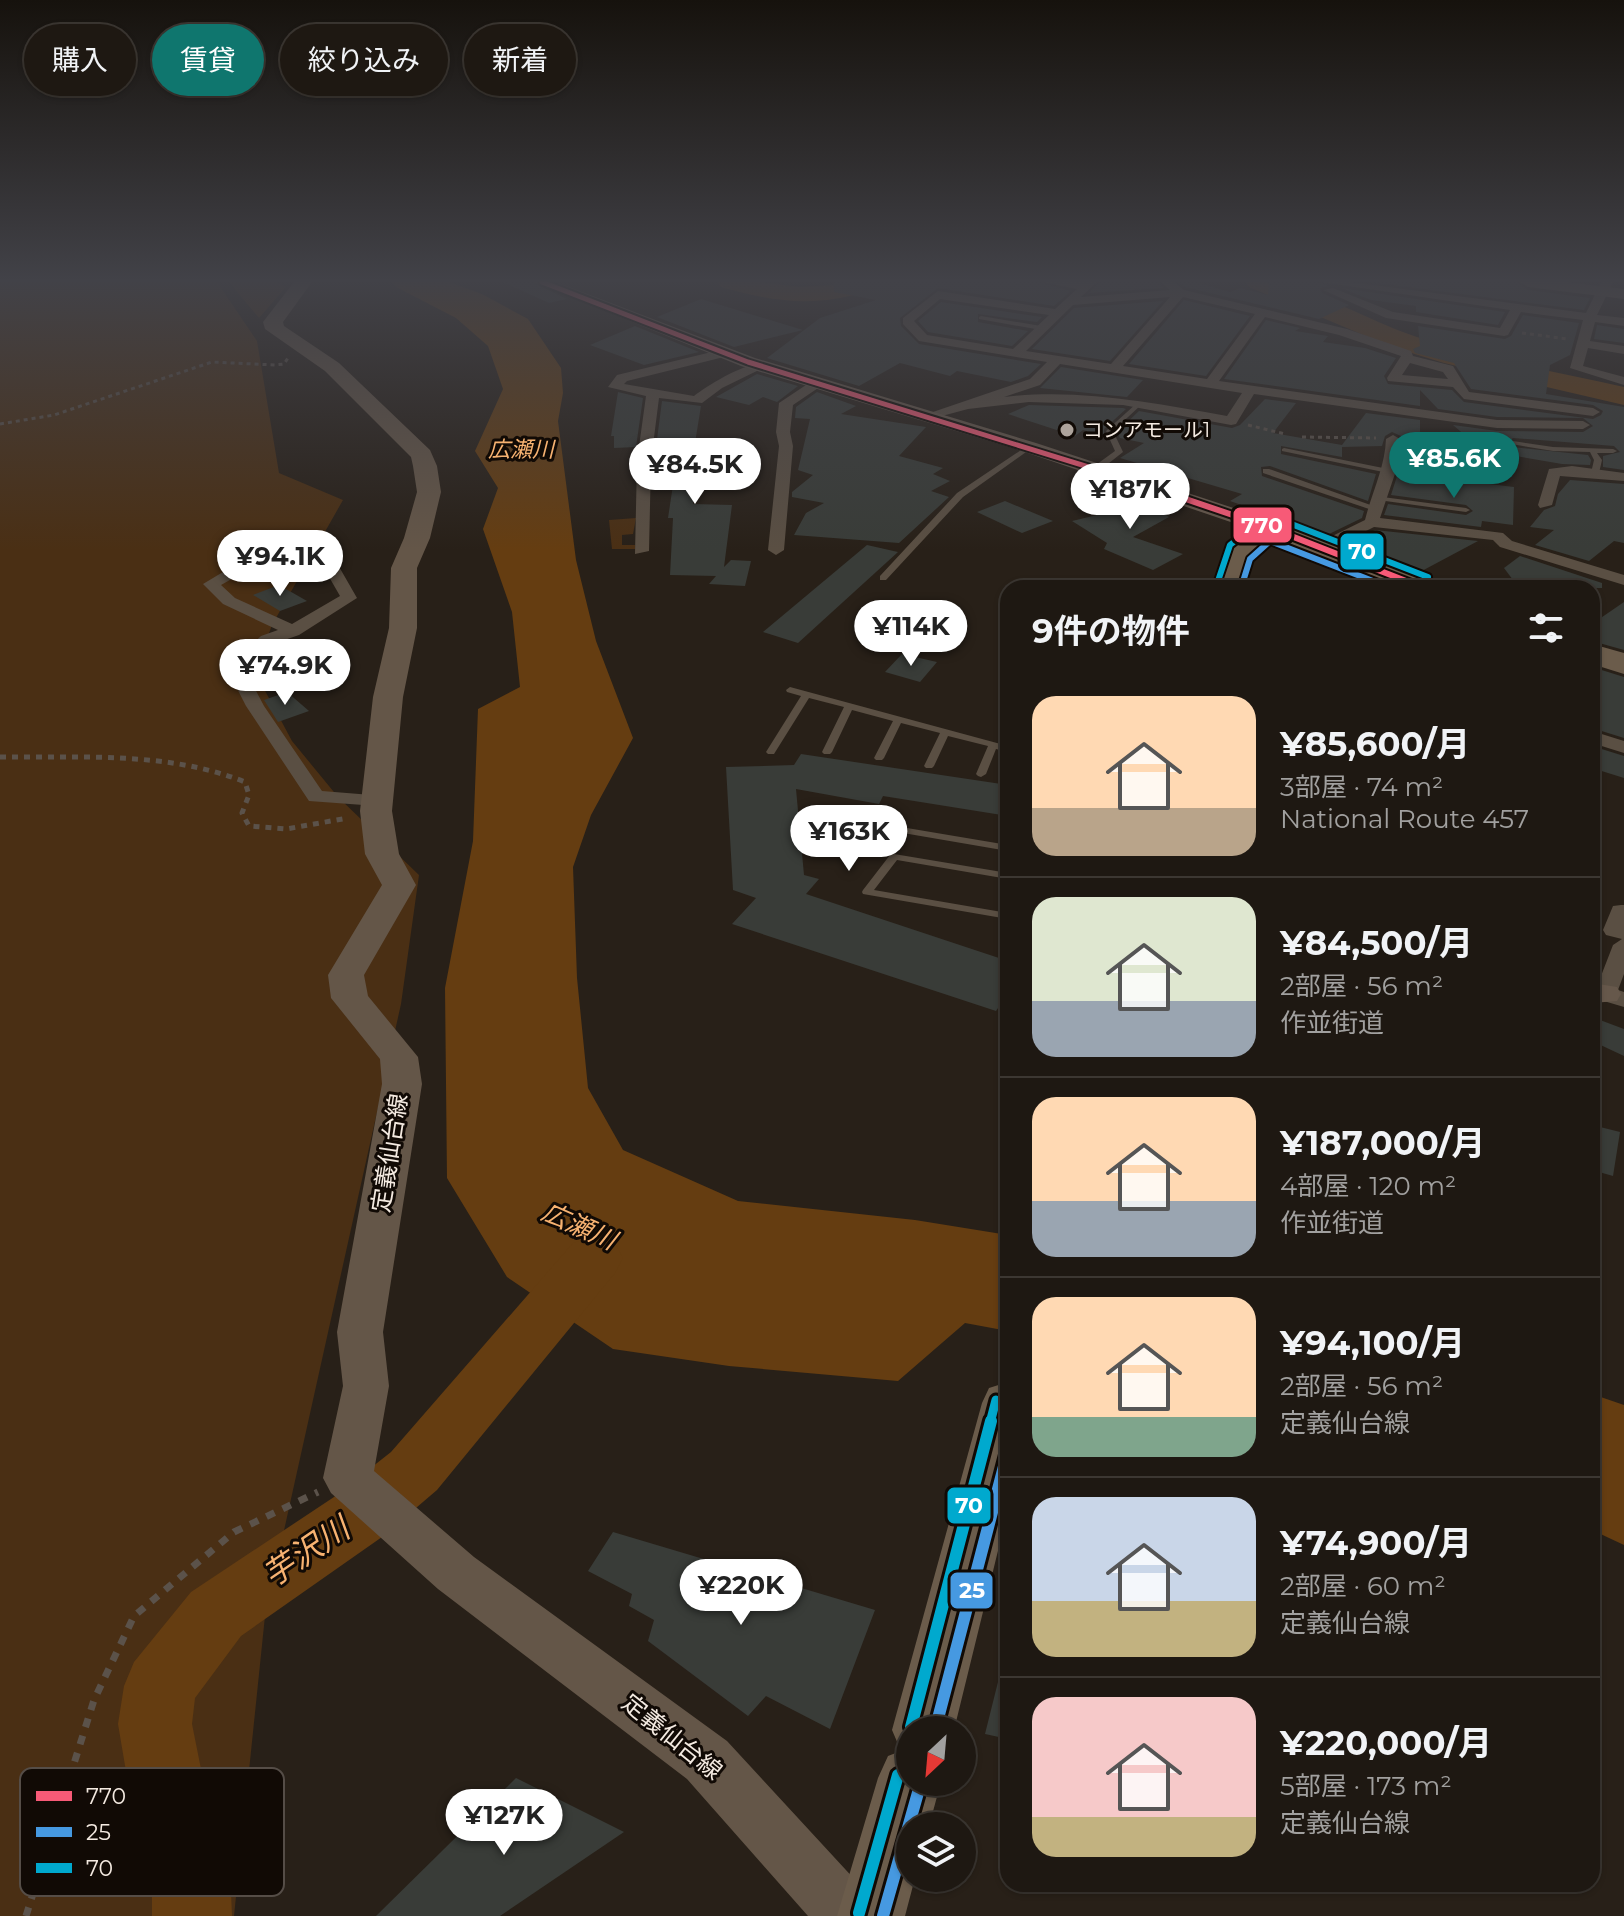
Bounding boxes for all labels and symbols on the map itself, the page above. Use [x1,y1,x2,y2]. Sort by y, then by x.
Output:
place label: コンアモール1 [1083,418,1210,442]
marker: コンアモール1 [1058,421,1076,439]
pin: ¥85.6K [1389,432,1519,500]
water label: 広瀬川 [488,436,556,463]
pin: ¥84.5K [630,438,760,506]
pin: ¥187K [1074,463,1186,531]
line badge: 770 [1232,506,1293,544]
text: 770 [1241,512,1283,539]
pin: ¥94.1K [215,530,345,598]
line badge: 70 [1339,532,1385,571]
text: 70 [1348,538,1376,565]
pin: ¥114K [855,600,967,668]
pin: ¥74.9K [220,639,350,707]
pin: ¥163K [793,805,905,873]
street label: 定義仙台線 [366,1091,413,1214]
water label: 広瀬川 [537,1196,624,1258]
line badge: 70 [946,1486,992,1525]
text: 70 [955,1492,983,1519]
water label: 芋沢川 [255,1507,359,1595]
pin: ¥220K [685,1559,797,1627]
line badge: 25 [949,1571,994,1610]
text: 25 [959,1577,985,1604]
street label: 定義仙台線 [617,1688,728,1786]
north arrow [896,1716,976,1796]
legend [20,1768,284,1896]
text: 770 [86,1783,126,1810]
pin: ¥127K [448,1789,560,1857]
text: 25 [86,1819,111,1846]
text: 70 [86,1855,113,1882]

